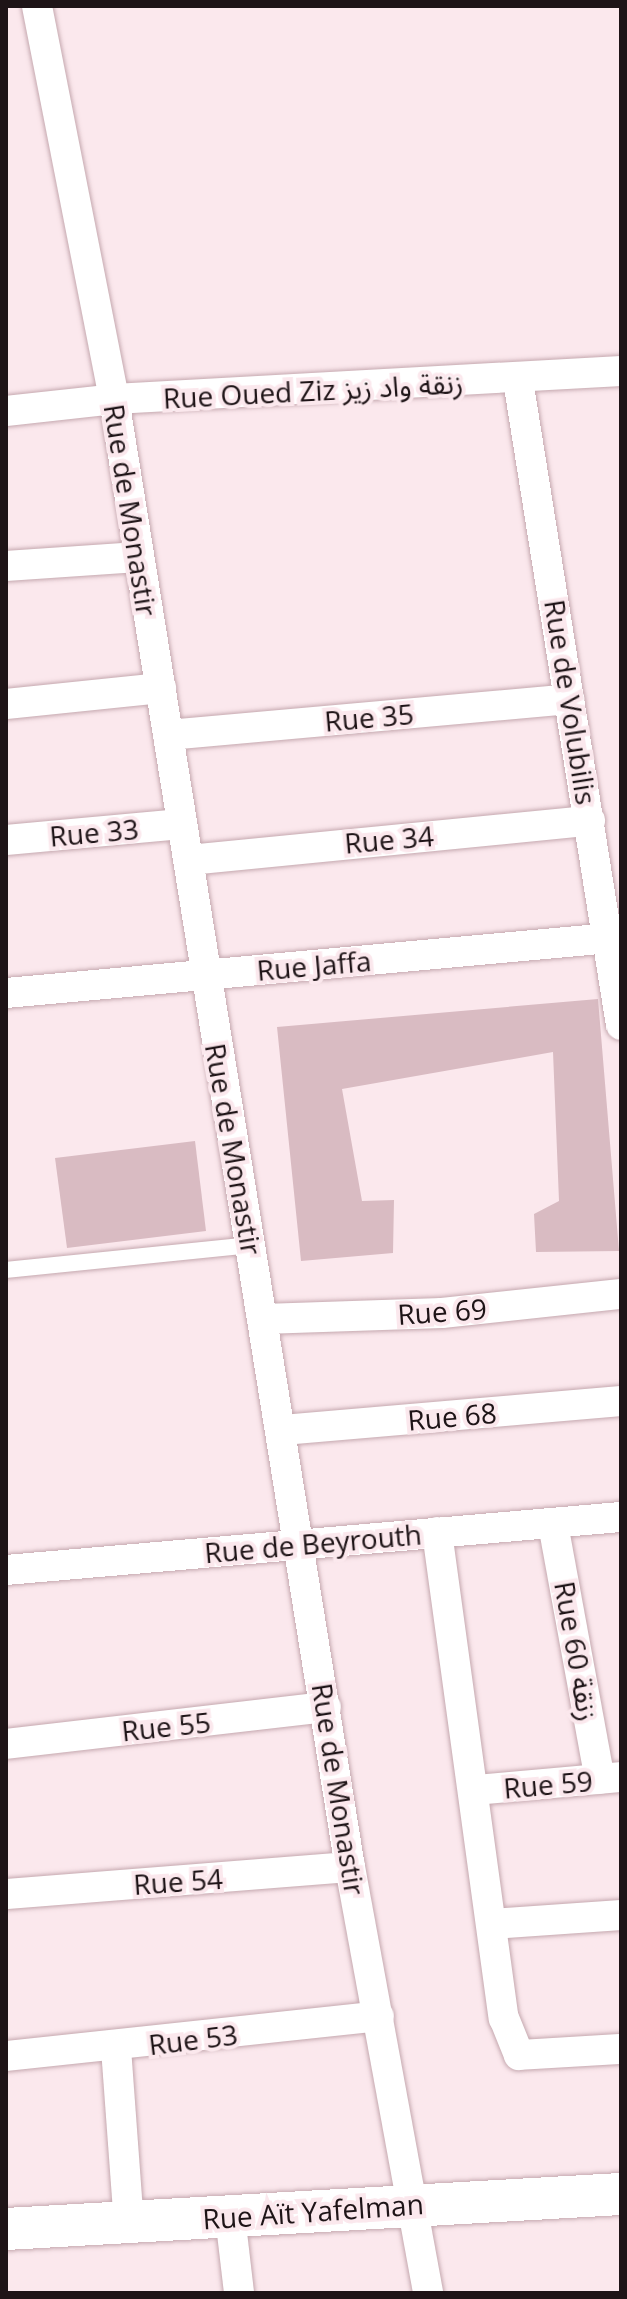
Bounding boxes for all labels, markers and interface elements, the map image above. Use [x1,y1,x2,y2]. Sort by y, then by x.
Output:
street label: Rue Oued Ziz زنقة واد زيز [162,365,464,415]
street label: Rue de Monastir [98,402,164,618]
street label: Rue de Volubilis [538,597,604,807]
street label: Rue 35 [323,696,415,738]
street label: Rue 33 [48,811,140,853]
street label: Rue 34 [343,818,435,860]
street label: Rue Jaffa [255,943,373,987]
street label: Rue de Monastir [199,1041,269,1257]
street label: Rue 69 [396,1291,488,1331]
street label: Rue 68 [406,1395,498,1437]
street label: Rue de Beyrouth [203,1517,423,1569]
street label: Rue 60 زنقة [548,1579,606,1723]
street label: Rue de Monastir [306,1681,372,1897]
street label: Rue 55 [120,1705,212,1747]
street label: Rue 59 [502,1763,594,1805]
street label: Rue 54 [132,1861,224,1901]
street label: Rue 53 [147,2017,239,2061]
street label: Rue Aït Yafelman [201,2187,425,2235]

